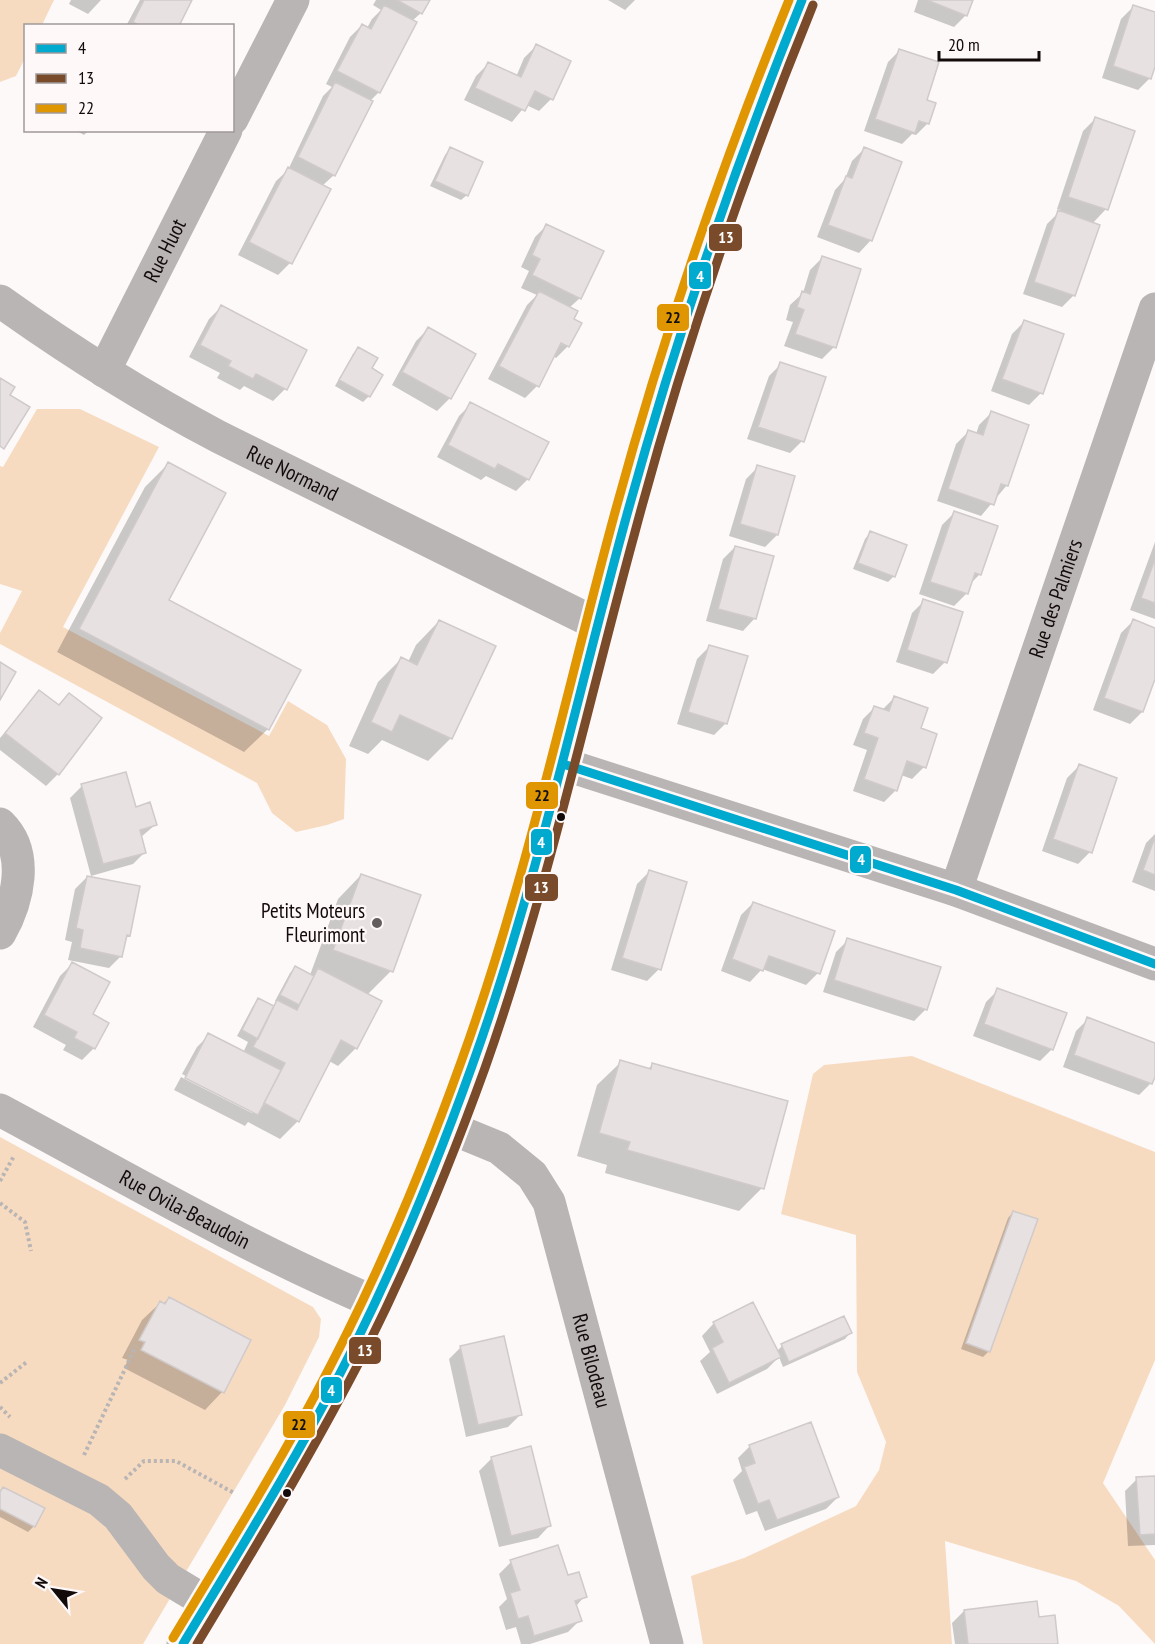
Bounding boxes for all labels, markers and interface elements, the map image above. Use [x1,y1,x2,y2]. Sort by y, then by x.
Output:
legend [24,24,234,132]
scale bar [939,24,1040,62]
text: 20 m [948,33,980,56]
text: 4 [78,36,86,59]
text: 13 [78,66,94,89]
text: 22 [78,96,94,119]
street label: Rue Huot [137,214,192,287]
line badge: 13 [708,223,743,252]
text: 13 [718,227,734,247]
line badge: 4 [688,261,712,290]
text: 4 [696,266,704,286]
line badge: 22 [656,303,690,332]
text: 22 [665,307,681,327]
street label: Rue Normand [242,439,343,507]
street label: Rue des Palmiers [1023,536,1088,661]
line badge: 22 [525,781,559,810]
text: 22 [534,785,550,805]
unlabelled marker [555,811,567,823]
line badge: 4 [530,828,553,856]
text: 4 [537,832,545,852]
line badge: 4 [849,845,872,874]
text: 4 [857,849,865,869]
line badge: 13 [524,873,559,902]
text: 13 [533,877,549,897]
place label: Petits Moteurs Fleurimont [261,897,365,948]
marker: Petits Moteurs Fleurimont [370,916,384,930]
street label: Rue Ovila-Beaudoin [115,1164,255,1255]
street label: Rue Bilodeau [566,1311,617,1411]
line badge: 13 [348,1336,382,1365]
text: 13 [357,1340,373,1360]
line badge: 4 [320,1376,343,1404]
text: 4 [327,1380,335,1400]
line badge: 22 [282,1410,316,1439]
text: 22 [291,1414,307,1434]
unlabelled marker [281,1487,293,1499]
north arrow [24,1560,84,1620]
text: N [30,1574,52,1591]

